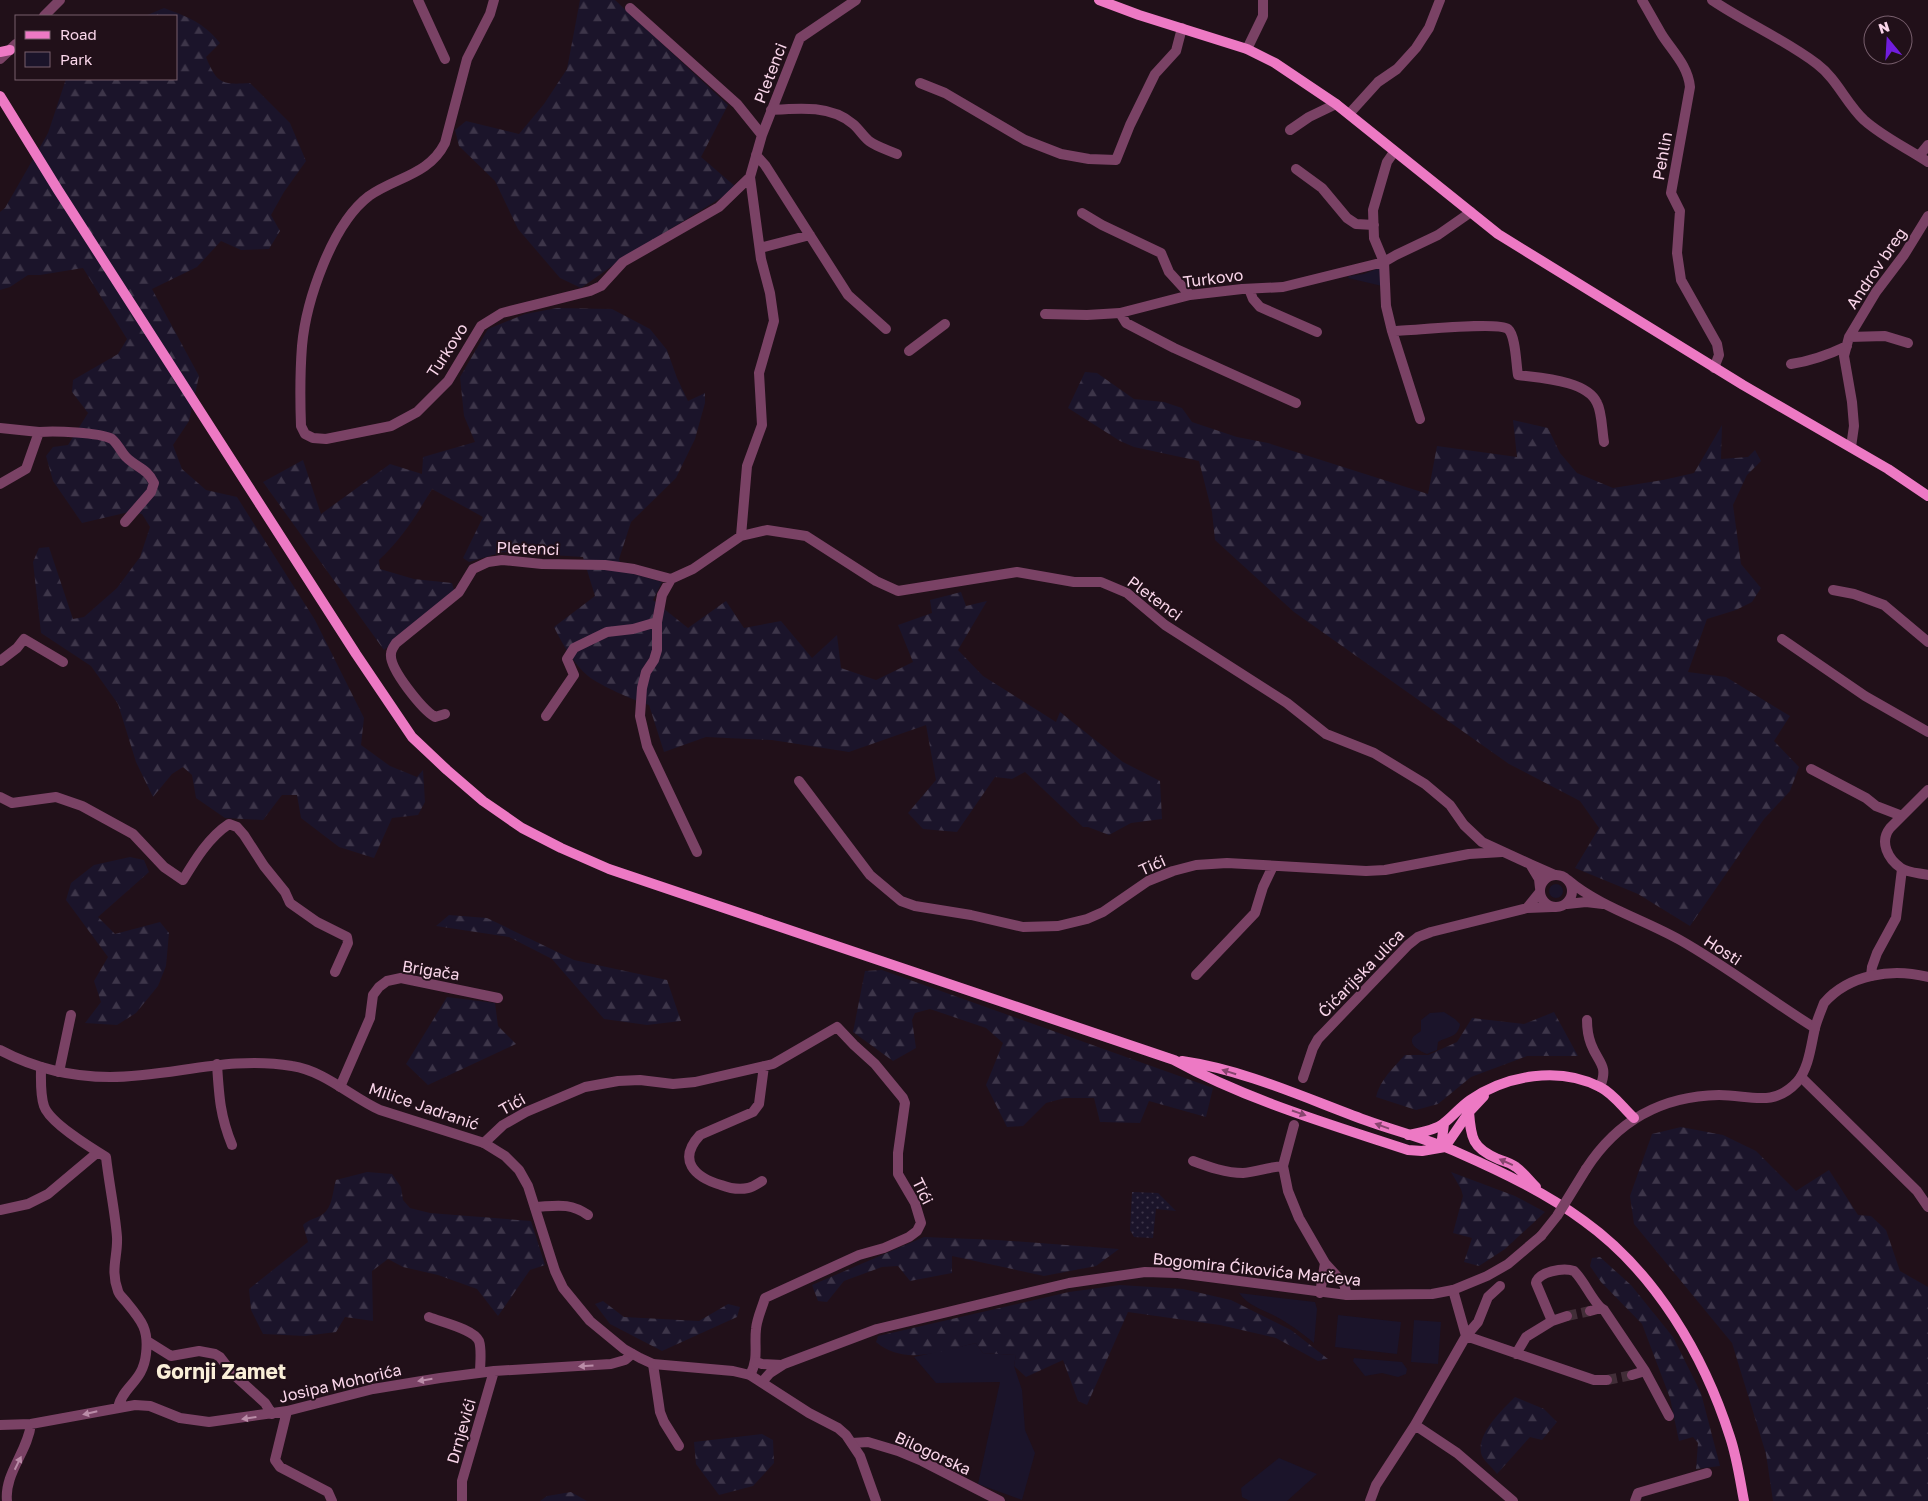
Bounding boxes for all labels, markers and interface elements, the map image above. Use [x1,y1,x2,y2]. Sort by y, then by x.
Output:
legend [15,15,178,80]
north arrow [1863,15,1913,65]
text: N [1876,17,1892,37]
text: Road [60,25,97,43]
street label: Pletenci [749,40,791,106]
text: Park [60,50,93,68]
street label: Pehlin [1648,130,1676,182]
street label: Androv breg [1841,224,1911,312]
street label: Turkovo [1182,264,1244,292]
street label: Turkovo [422,319,472,381]
street label: Pletenci [496,537,560,559]
street label: Pletenci [1124,571,1186,625]
street label: Tići [1135,850,1169,880]
street label: Ćićarijska ulica [1314,925,1408,1021]
street label: Hosti [1700,930,1746,970]
street label: Brigača [401,956,461,984]
one-way arrow [1221,1067,1236,1075]
street label: Milice Jadranić [366,1078,482,1134]
street label: Tići [495,1089,529,1119]
one-way arrow [1292,1110,1307,1117]
one-way arrow [1375,1122,1390,1129]
one-way arrow [1499,1158,1513,1166]
street label: Tići [908,1174,938,1208]
street label: Bogomira Ćikovića Marčeva [1152,1248,1362,1290]
district label: Gornji Zamet [156,1358,286,1384]
street label: Josipa Mohorića [277,1359,403,1407]
one-way arrow [578,1363,594,1371]
one-way arrow [416,1377,432,1385]
street label: Drnjevići [442,1396,480,1466]
one-way arrow [82,1410,98,1418]
one-way arrow [240,1414,256,1422]
street label: Bilogorska [892,1427,974,1479]
one-way arrow [14,1455,22,1470]

